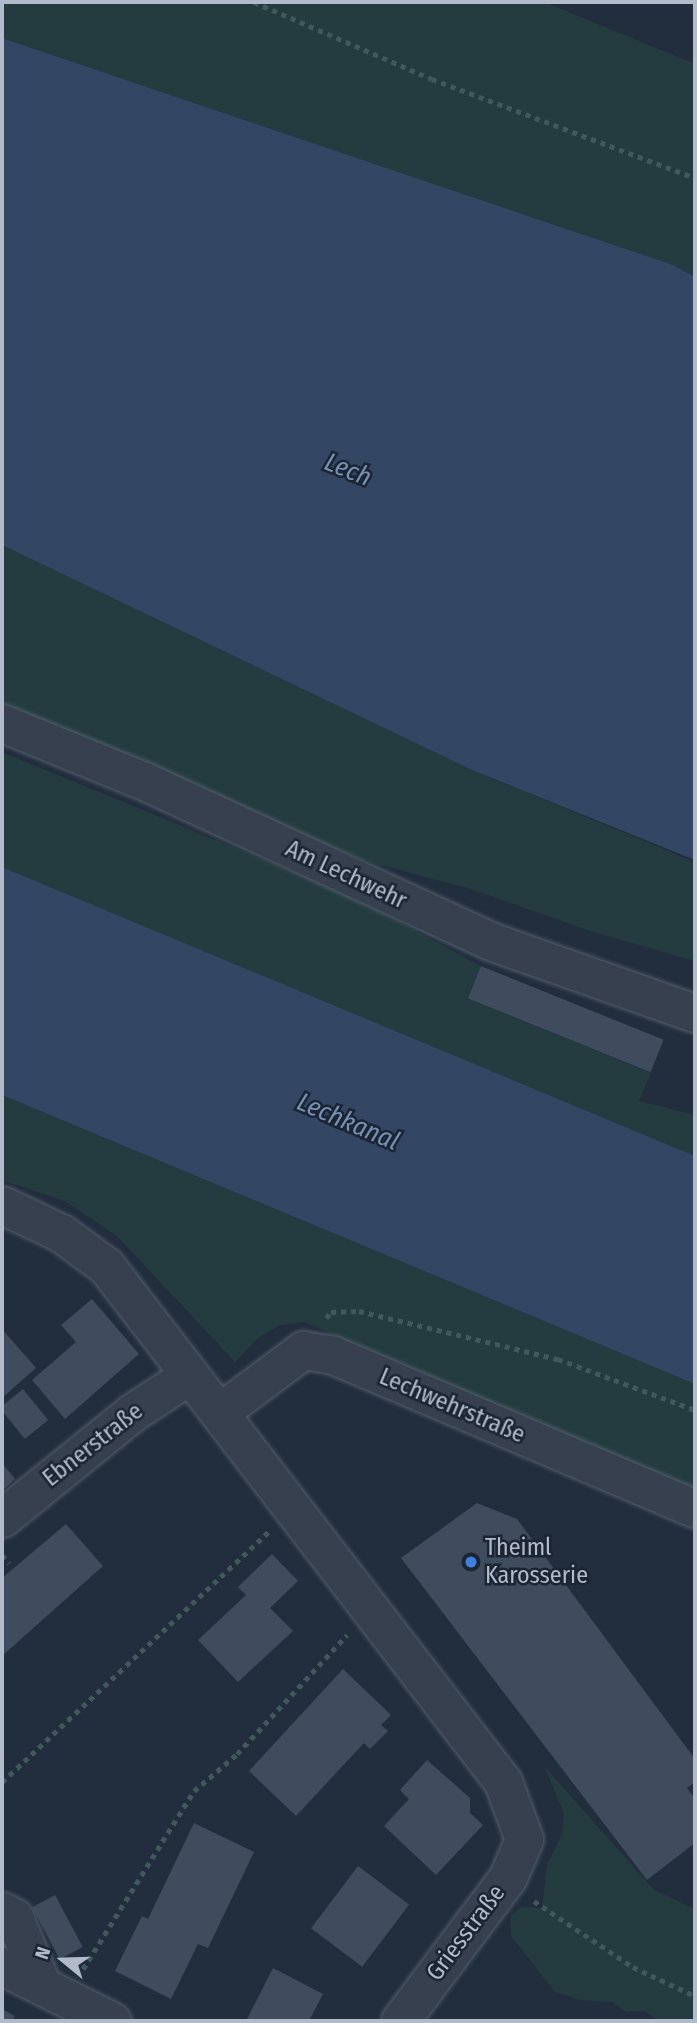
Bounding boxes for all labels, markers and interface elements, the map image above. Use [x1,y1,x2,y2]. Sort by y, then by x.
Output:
water label: Lech [320,447,376,493]
street label: Am Lechwehr [281,834,411,916]
water label: Lechkanal [292,1087,404,1157]
street label: Lechwehrstraße [375,1362,529,1450]
street label: Ebnerstraße [37,1397,149,1493]
place label: Theiml Karosserie [485,1534,588,1590]
marker: Theiml Karosserie [463,1554,479,1570]
street label: Griesstraße [421,1880,511,1986]
north arrow [28,1925,98,1995]
text: N [30,1944,55,1962]

